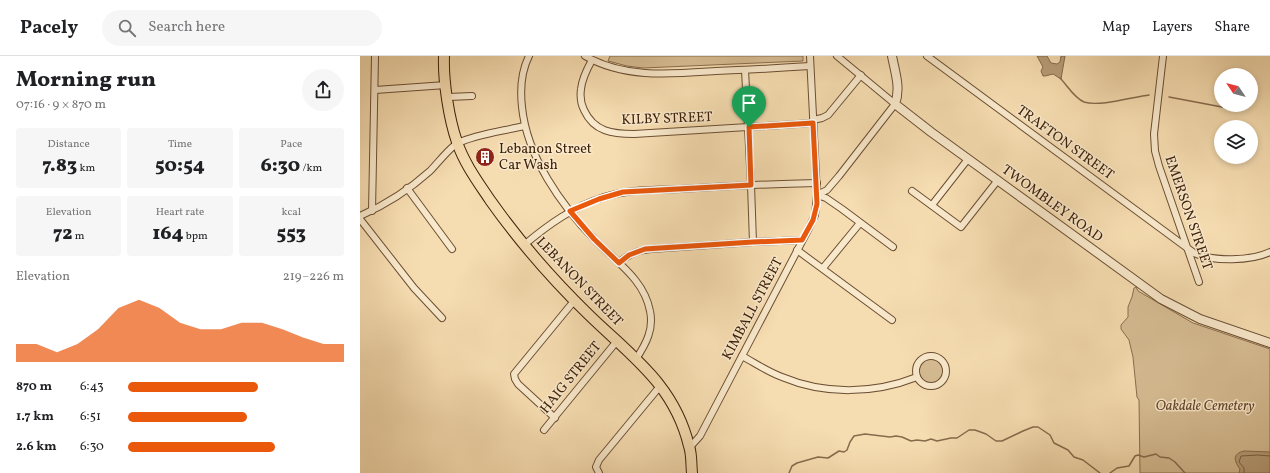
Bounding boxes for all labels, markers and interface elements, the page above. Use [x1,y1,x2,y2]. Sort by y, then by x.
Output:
search box [102,10,382,46]
text: Pacely [20,15,78,41]
icon: search [116,17,138,39]
text: Search here [148,17,225,38]
text: Map [1102,18,1130,37]
text: Layers [1152,18,1192,37]
text: Share [1214,18,1250,37]
text: Morning run [16,65,156,96]
north arrow [1214,68,1258,112]
map controls [1214,68,1258,164]
button: share [302,69,344,111]
pin [732,86,766,127]
icon: arrive [738,92,760,114]
text: 07:16 · 9 × 870 m [16,96,106,114]
street label: TRAFTON STREET [1013,101,1117,185]
street label: KILBY STREET [621,108,713,130]
button: layers [1214,120,1258,164]
text: Distance [48,137,90,152]
text: Time [168,137,192,152]
text: Pace [280,137,302,152]
place label: Lebanon Street Car Wash [499,140,592,175]
building icon: Lebanon Street Car Wash [474,146,496,168]
text: 7.83 [42,152,77,180]
text: 50:54 [155,152,205,180]
text: 6:30 [260,152,300,180]
street label: EMERSON STREET [1159,153,1217,273]
text: km [77,161,95,176]
text: /km [300,161,322,176]
street label: TWOMBLEY ROAD [998,161,1106,247]
text: Elevation [46,205,92,220]
text: Heart rate [156,205,204,220]
text: kcal [282,205,301,220]
text: 72 [53,220,73,248]
text: 164 [152,220,184,248]
text: 553 [277,220,306,248]
text: m [73,229,84,244]
text: bpm [184,229,208,244]
street label: LEBANON STREET [531,233,627,331]
street label: KIMBALL STREET [718,254,788,364]
text: Elevation [16,268,70,286]
text: 219–226 m [283,268,344,286]
street label: HAIG STREET [536,338,606,418]
text: 870 m [16,378,52,396]
text: 6:43 [80,378,104,396]
park label: Oakdale Cemetery [1155,397,1255,416]
text: 1.7 km [16,408,54,426]
text: 6:51 [80,408,101,426]
text: 2.6 km [16,438,57,456]
text: 6:30 [80,438,104,456]

